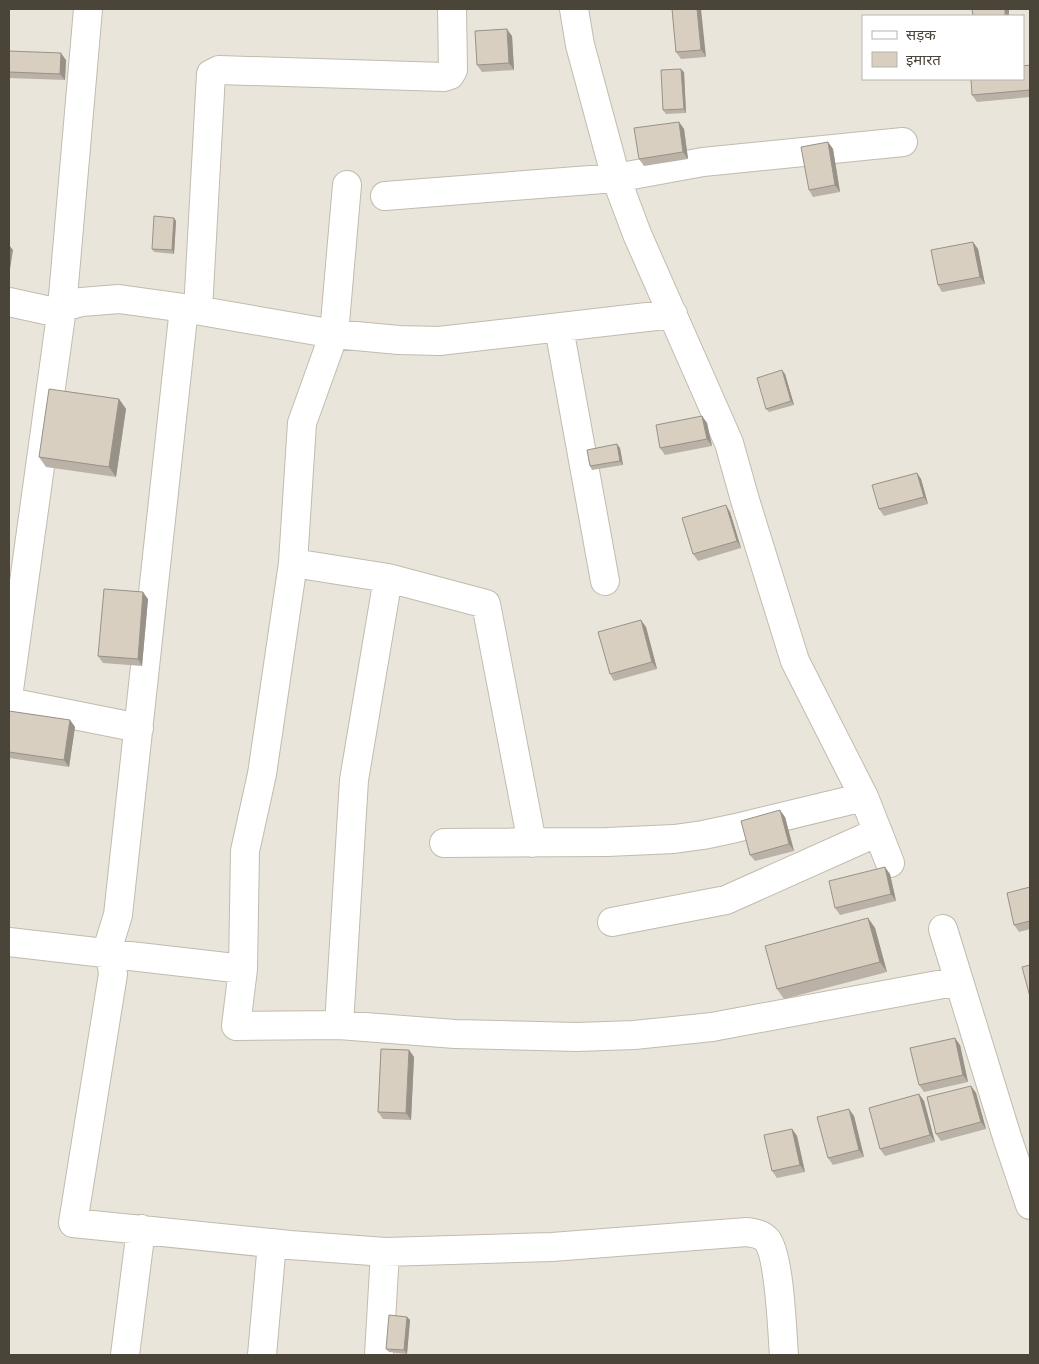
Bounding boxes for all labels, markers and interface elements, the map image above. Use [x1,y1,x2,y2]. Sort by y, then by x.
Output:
legend [862,15,1024,80]
text: सड़क [906,25,936,46]
text: इमारत [906,50,941,71]

